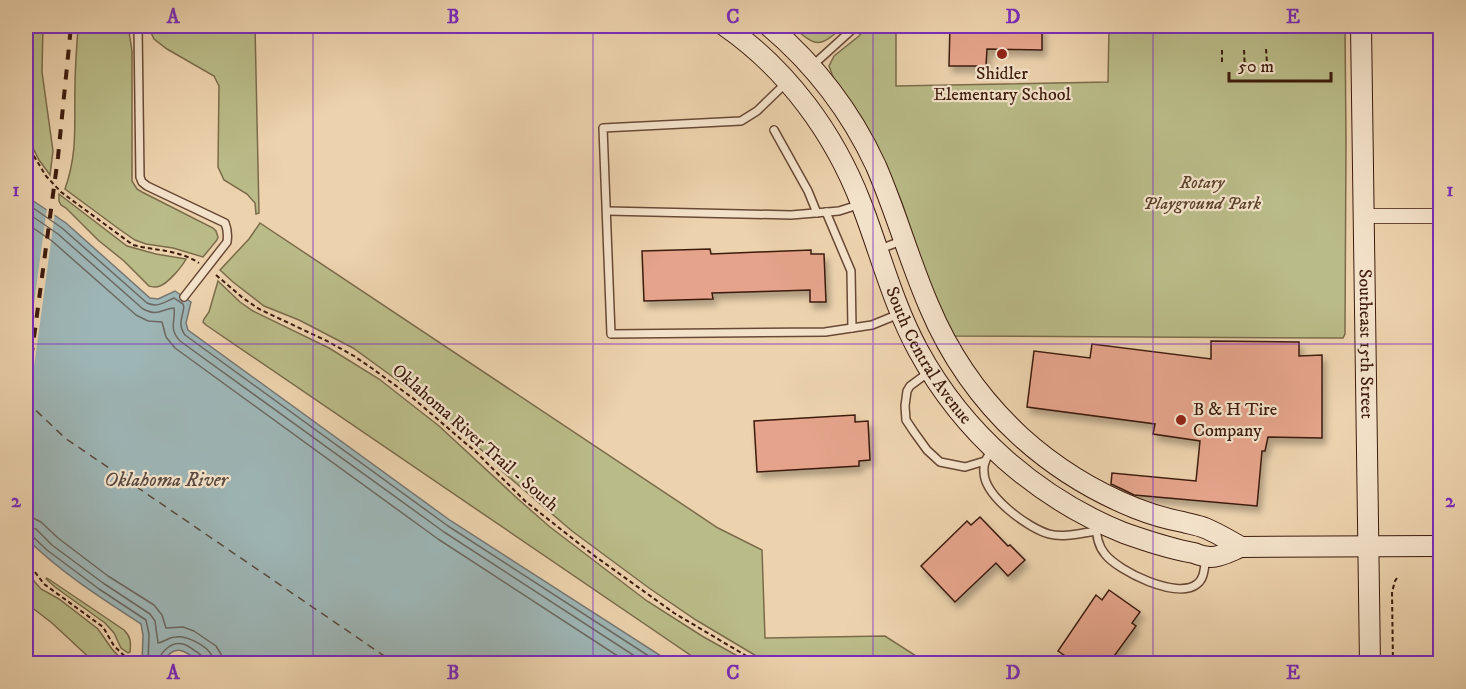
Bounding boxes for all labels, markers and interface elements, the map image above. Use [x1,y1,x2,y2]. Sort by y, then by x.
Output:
text: A [166,5,181,30]
text: B [447,5,459,30]
text: C [726,5,740,30]
text: D [1006,5,1021,30]
text: E [1286,5,1300,30]
scale bar [1229,45,1331,83]
marker: Shidler Elementary School [995,47,1009,61]
text: 50 m [1238,56,1274,78]
place label: Shidler Elementary School [933,63,1071,106]
park label: Rotary Playground Park [1143,172,1261,215]
text: 1 [12,178,20,203]
text: 1 [1446,178,1454,203]
street label: Southeast 15th Street [1353,269,1378,419]
street label: South Central Avenue [880,284,976,429]
street label: Oklahoma River Trail - South [387,360,563,517]
place label: B & H Tire Company [1193,399,1277,442]
marker: B & H Tire Company [1174,413,1188,427]
water label: Oklahoma River [104,468,230,493]
text: 2 [11,489,22,514]
text: 2 [1445,489,1456,514]
text: A [166,661,181,686]
text: B [447,661,459,686]
text: C [726,661,740,686]
text: D [1006,661,1021,686]
text: E [1286,661,1300,686]

